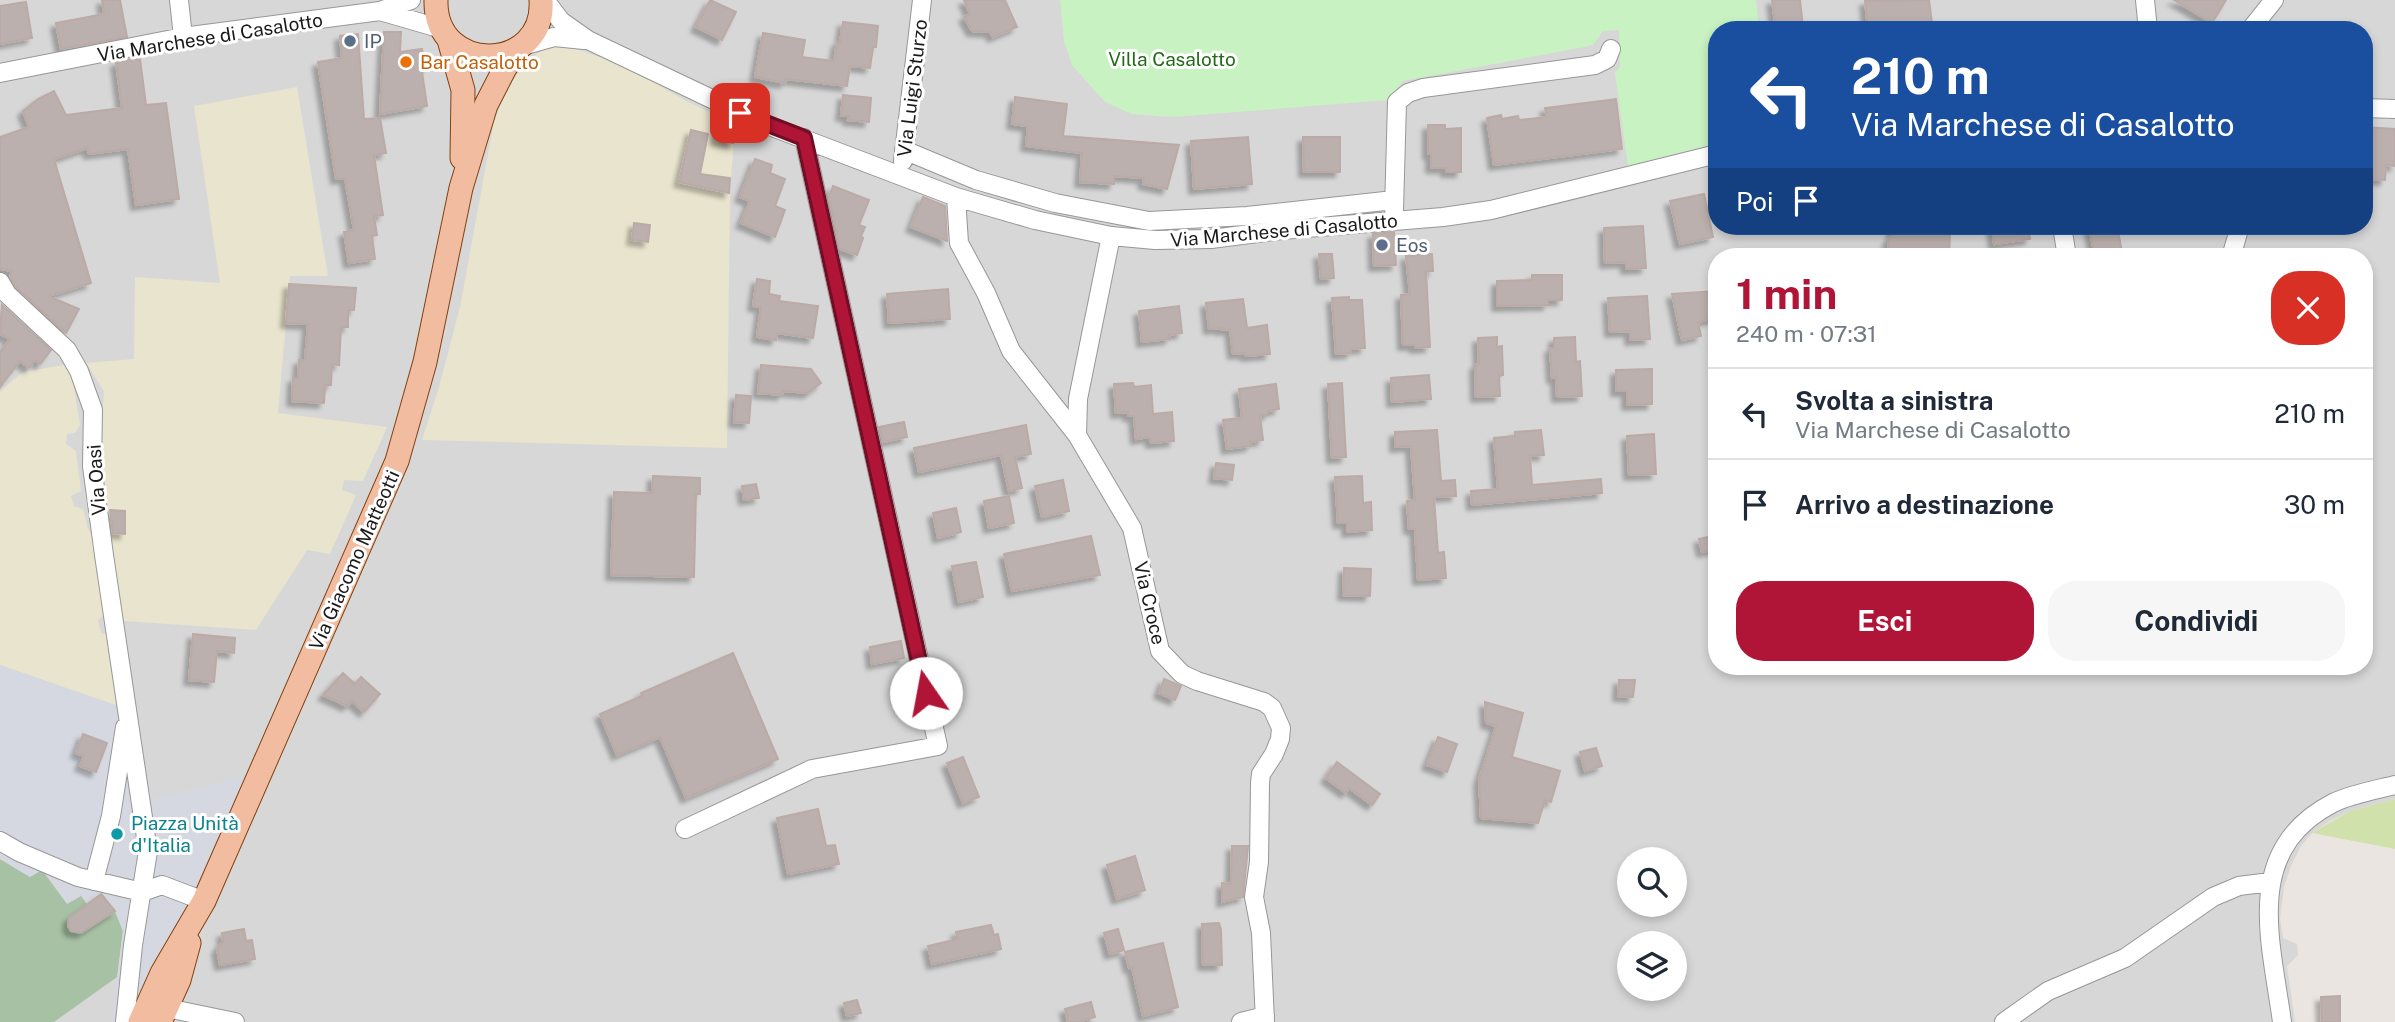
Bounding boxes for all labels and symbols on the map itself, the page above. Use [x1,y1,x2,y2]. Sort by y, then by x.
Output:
street label: Via Marchese di Casalotto [96,8,324,66]
street label: Via Luigi Sturzo [893,18,931,158]
place label: IP [364,30,381,52]
marker: IP [342,33,358,49]
park label: Villa Casalotto [1108,48,1236,70]
place label: Bar Casalotto [420,51,539,73]
marker: Bar Casalotto [398,54,414,70]
pin [710,83,770,143]
street label: Via Marchese di Casalotto [1170,209,1398,251]
place label: Eos [1396,234,1428,256]
marker: Eos [1374,237,1390,253]
street label: Via Oasi [83,444,109,516]
street label: Via Giacomo Matteotti [304,467,404,653]
street label: Via Croce [1130,559,1170,647]
position arrow [889,656,963,730]
place label: Piazza Unità d'Italia [131,812,239,856]
marker: Piazza Unità d'Italia [109,826,125,842]

